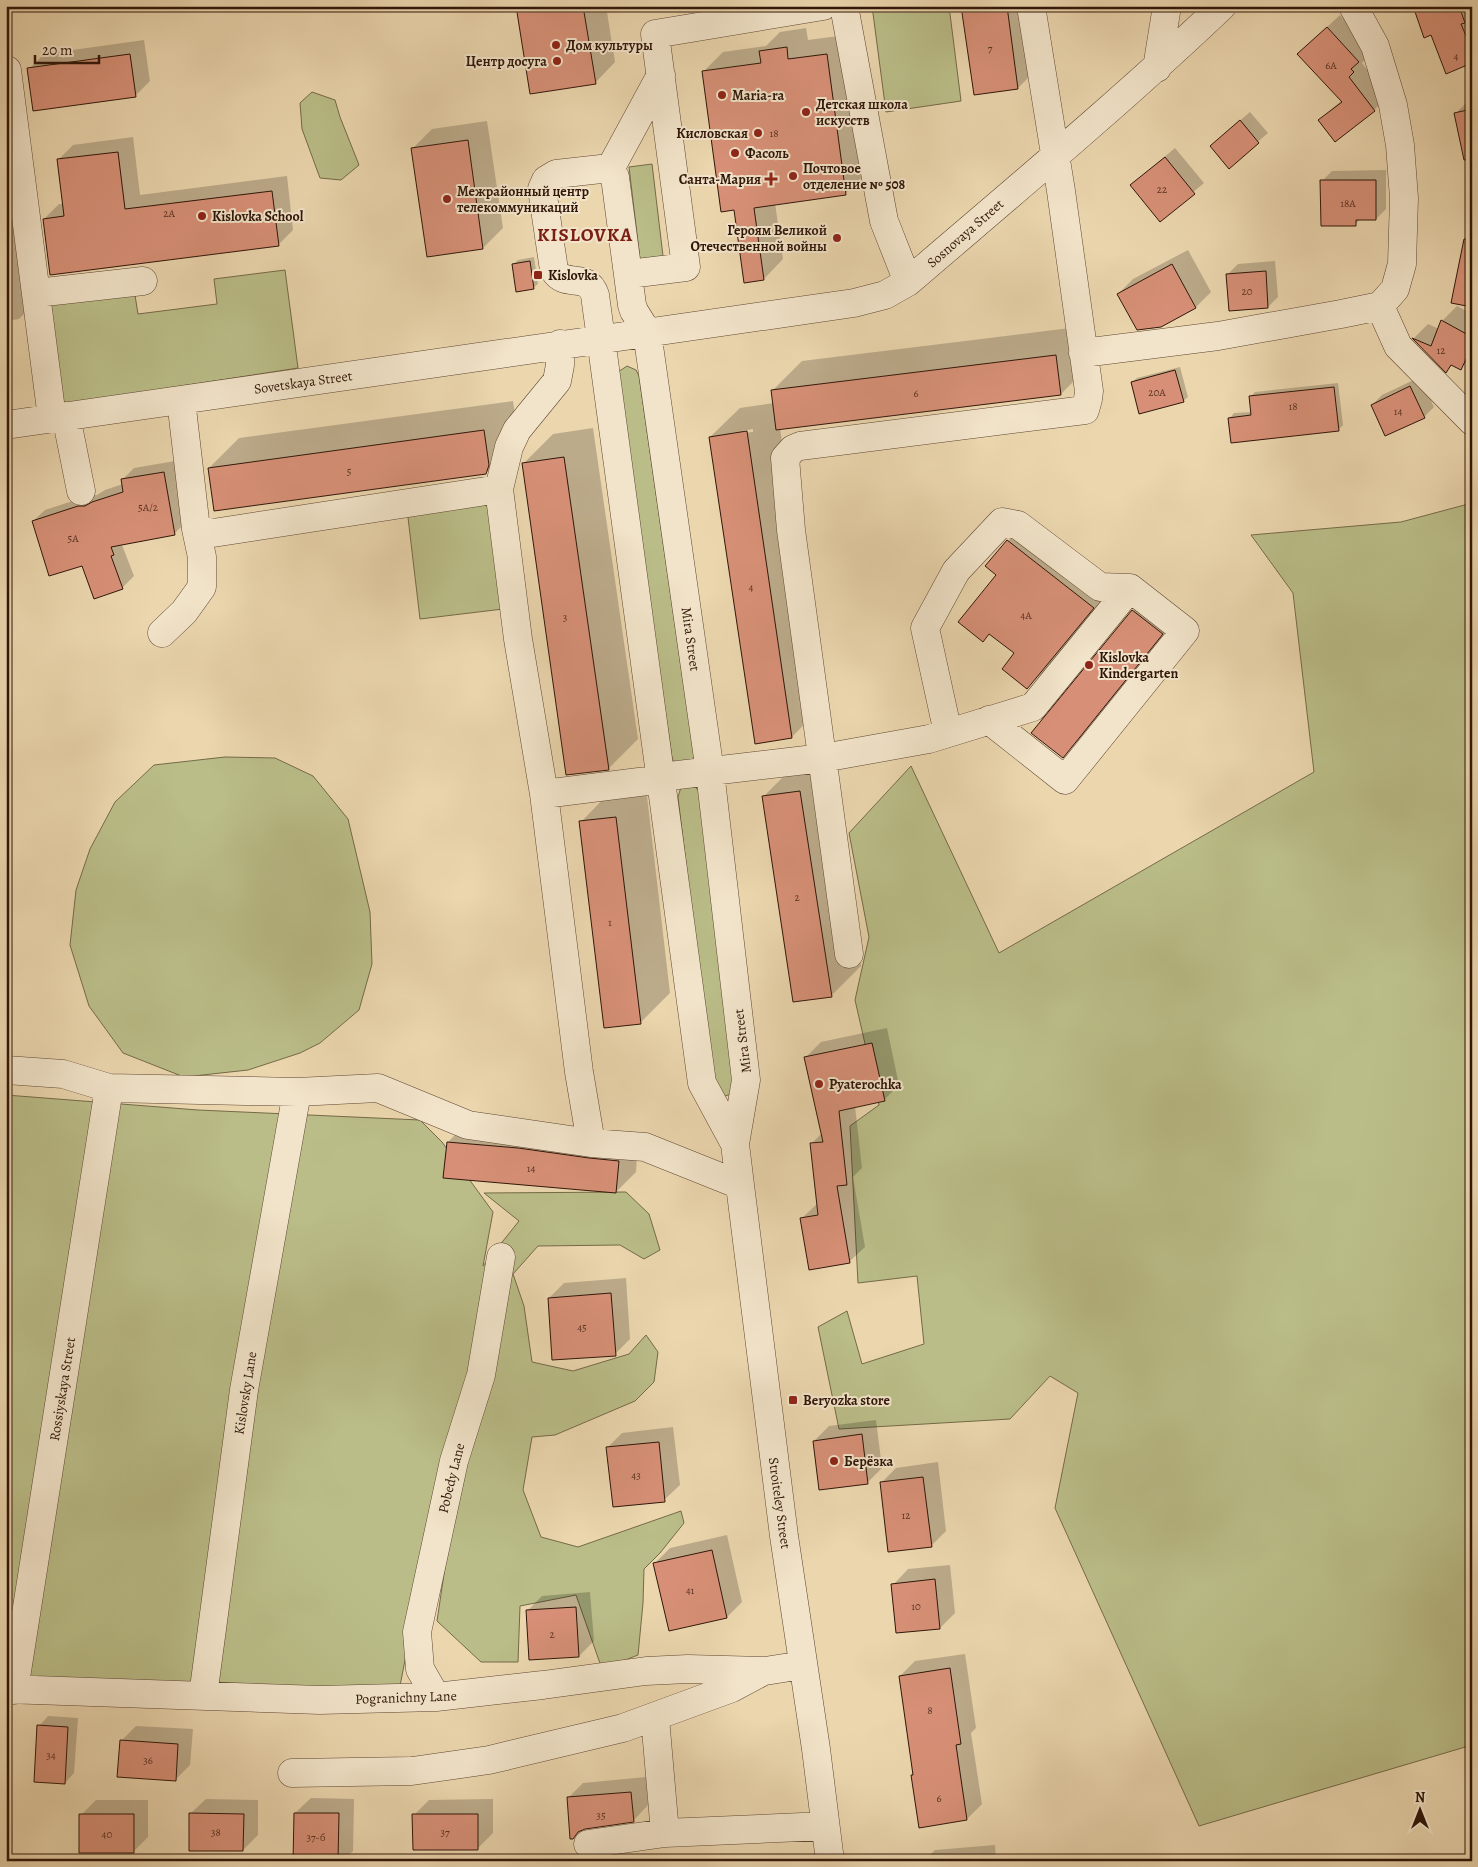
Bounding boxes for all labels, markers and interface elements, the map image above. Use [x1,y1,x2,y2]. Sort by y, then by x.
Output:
scale bar [35,32,99,64]
place label: Дом культуры [566,36,653,55]
marker: Дом культуры [550,39,562,51]
text: 20 m [42,40,73,60]
house number: 7 [988,41,993,56]
house number: 4 [1454,49,1459,64]
place label: Центр досуга [466,52,547,71]
marker: Центр досуга [551,55,563,67]
house number: 6А [1325,58,1337,73]
place label: Maria-ra [732,86,785,105]
marker: Maria-ra [716,89,728,101]
place label: Детская школа искусств [816,95,908,130]
marker: Детская школа искусств [800,106,812,118]
place label: Кисловская [676,124,748,143]
house number: 18 [769,126,779,141]
marker: Кисловская [752,127,764,139]
place label: Фасоль [745,144,789,163]
marker: Фасоль [729,147,741,159]
place label: Почтовое отделение № 508 [803,159,905,194]
place label: Санта-Мария [679,170,761,189]
marker: Почтовое отделение № 508 [787,170,799,182]
marker: Санта-Мария [765,173,777,185]
place label: Межрайонный центр телекоммуникаций [457,182,590,217]
house number: 22 [1157,182,1167,197]
marker: Межрайонный центр телекоммуникаций [441,193,453,205]
street label: Sosnovaya Street [923,194,1008,272]
house number: 18А [1340,196,1356,211]
house number: 2А [163,206,175,221]
place label: Kislovka School [212,207,304,226]
marker: Kislovka School [196,210,208,222]
place label: Героям Великой Отечественной войны [691,221,827,256]
district label: KISLOVKA [537,222,633,248]
marker: Героям Великой Отечественной войны [831,232,843,244]
place label: Kislovka [548,266,598,285]
marker: Kislovka [532,269,544,281]
house number: 20 [1241,284,1253,299]
house number: 12 [1437,343,1446,358]
street label: Sovetskaya Street [253,366,354,399]
house number: 20А [1148,385,1166,400]
house number: 6 [913,386,919,401]
house number: 18 [1288,399,1298,414]
house number: 14 [1394,404,1402,419]
house number: 5 [347,464,352,479]
house number: 5А/2 [138,500,158,515]
house number: 5А [67,531,79,546]
house number: 4 [749,580,754,595]
street label: Mira Street [677,606,704,673]
house number: 4А [1020,608,1032,623]
house number: 3 [563,610,567,625]
place label: Kislovka Kindergarten [1099,648,1178,683]
marker: Kislovka Kindergarten [1083,659,1095,671]
house number: 2 [794,890,800,905]
house number: 1 [608,915,612,930]
street label: Mira Street [729,1007,756,1074]
place label: Pyaterochka [829,1075,902,1094]
marker: Pyaterochka [813,1078,825,1090]
house number: 14 [527,1161,535,1176]
house number: 45 [577,1320,587,1335]
street label: Rossiyskaya Street [45,1335,80,1442]
street label: Kislovsky Lane [230,1350,261,1436]
place label: Beryozka store [803,1391,890,1410]
marker: Beryozka store [787,1394,799,1406]
street label: Pobedy Lane [434,1441,469,1515]
place label: Берёзка [844,1452,894,1471]
marker: Берёзка [828,1455,840,1467]
street label: Stroiteley Street [764,1456,795,1550]
house number: 43 [631,1468,641,1483]
house number: 12 [902,1508,911,1523]
house number: 41 [686,1583,695,1598]
house number: 10 [911,1599,921,1614]
house number: 2 [549,1627,555,1642]
street label: Pogranichny Lane [355,1686,457,1709]
house number: 8 [927,1703,933,1718]
house number: 34 [46,1748,56,1763]
house number: 36 [143,1753,153,1768]
north arrow [1396,1784,1446,1834]
text: N [1415,1788,1425,1807]
house number: 6 [936,1791,942,1806]
house number: 35 [596,1808,606,1823]
house number: 38 [211,1825,221,1840]
house number: 37 [440,1825,450,1840]
house number: 40 [102,1827,113,1842]
house number: 37-б [306,1830,326,1845]

